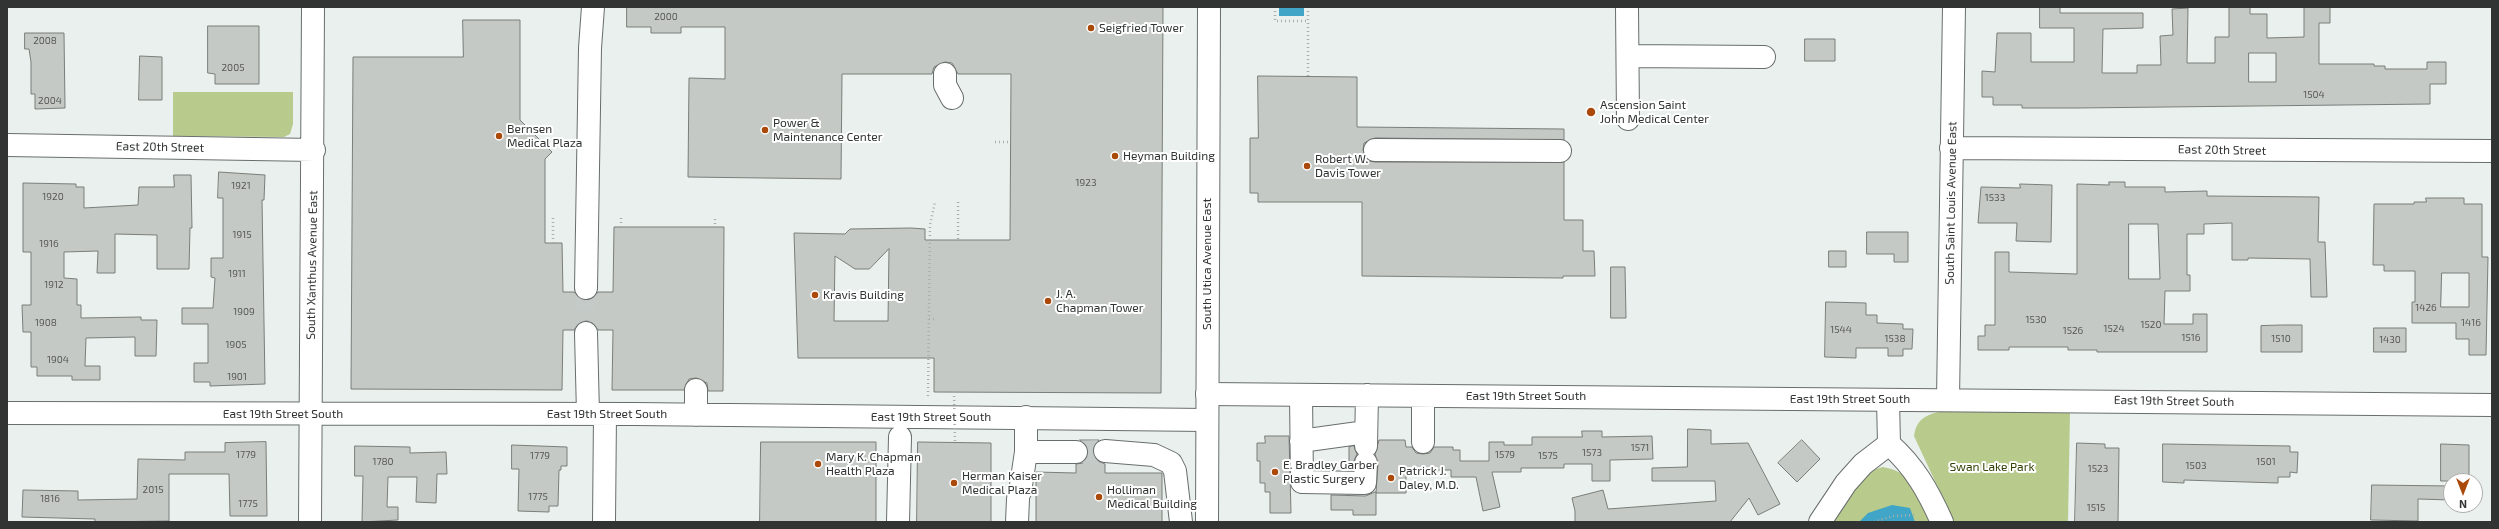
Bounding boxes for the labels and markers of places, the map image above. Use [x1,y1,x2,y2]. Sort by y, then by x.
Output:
place label: Seigfried Tower [1099,21,1184,35]
marker: Seigfried Tower [1086,23,1096,33]
place label: Ascension Saint John Medical Center [1600,98,1709,126]
marker: Ascension Saint John Medical Center [1585,106,1597,118]
place label: Power & Maintenance Center [773,116,883,144]
place label: Bernsen Medical Plaza [507,122,582,150]
marker: Power & Maintenance Center [760,125,770,135]
marker: Bernsen Medical Plaza [494,131,504,141]
place label: Heyman Building [1123,149,1215,163]
marker: Heyman Building [1110,151,1120,161]
place label: Robert W. Davis Tower [1315,152,1381,180]
marker: Robert W. Davis Tower [1302,161,1312,171]
place label: J. A. Chapman Tower [1056,287,1144,315]
place label: Kravis Building [823,288,904,302]
marker: Kravis Building [810,290,820,300]
marker: J. A. Chapman Tower [1043,296,1053,306]
place label: Mary K. Chapman Health Plaza [826,450,921,478]
place label: E. Bradley Garber Plastic Surgery [1283,458,1377,486]
marker: Mary K. Chapman Health Plaza [813,459,823,469]
place label: Patrick J. Daley, M.D. [1399,464,1459,492]
marker: E. Bradley Garber Plastic Surgery [1270,467,1280,477]
place label: Herman Kaiser Medical Plaza [962,469,1042,497]
marker: Patrick J. Daley, M.D. [1386,473,1396,483]
marker: Herman Kaiser Medical Plaza [949,478,959,488]
place label: Holliman Medical Building [1107,483,1197,511]
marker: Holliman Medical Building [1094,492,1104,502]

